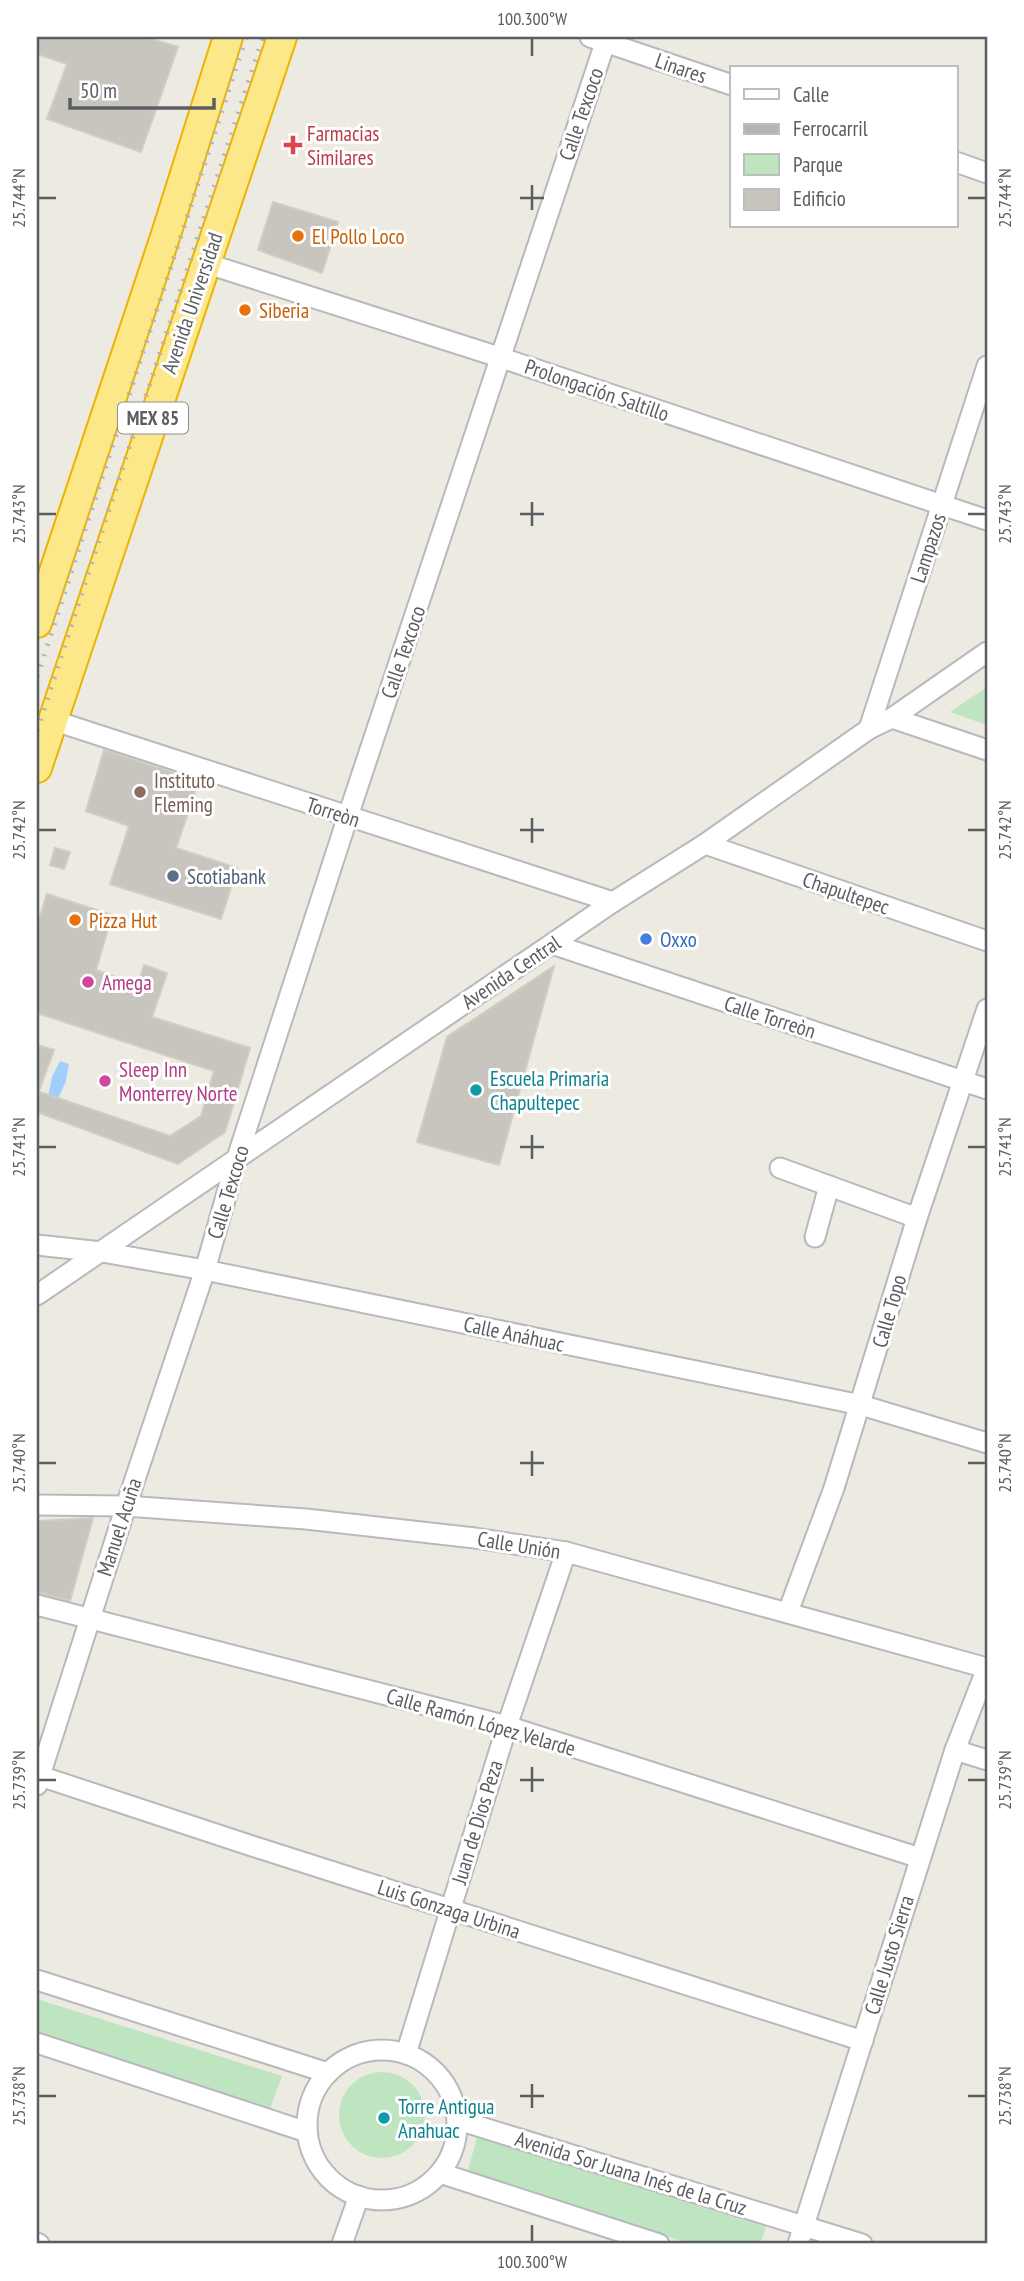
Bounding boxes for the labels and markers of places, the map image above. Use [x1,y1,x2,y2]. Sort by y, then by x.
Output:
place label: Farmacias Similares [307,120,379,171]
marker: Farmacias Similares [285,137,301,153]
place label: El Pollo Loco [312,223,405,250]
marker: El Pollo Loco [290,228,306,244]
place label: Siberia [259,297,309,324]
marker: Siberia [237,302,253,318]
place label: Instituto Fleming [154,767,215,818]
marker: Instituto Fleming [132,784,148,800]
place label: Scotiabank [187,863,266,890]
marker: Scotiabank [165,868,181,884]
place label: Pizza Hut [89,907,157,934]
marker: Pizza Hut [67,912,83,928]
place label: Oxxo [660,926,697,953]
marker: Oxxo [638,931,654,947]
place label: Amega [102,969,152,996]
marker: Amega [80,974,96,990]
place label: Sleep Inn Monterrey Norte [119,1056,237,1107]
place label: Escuela Primaria Chapultepec [490,1065,609,1116]
marker: Sleep Inn Monterrey Norte [97,1073,113,1089]
marker: Escuela Primaria Chapultepec [468,1082,484,1098]
place label: Torre Antigua Anahuac [398,2093,494,2144]
marker: Torre Antigua Anahuac [376,2110,392,2126]

